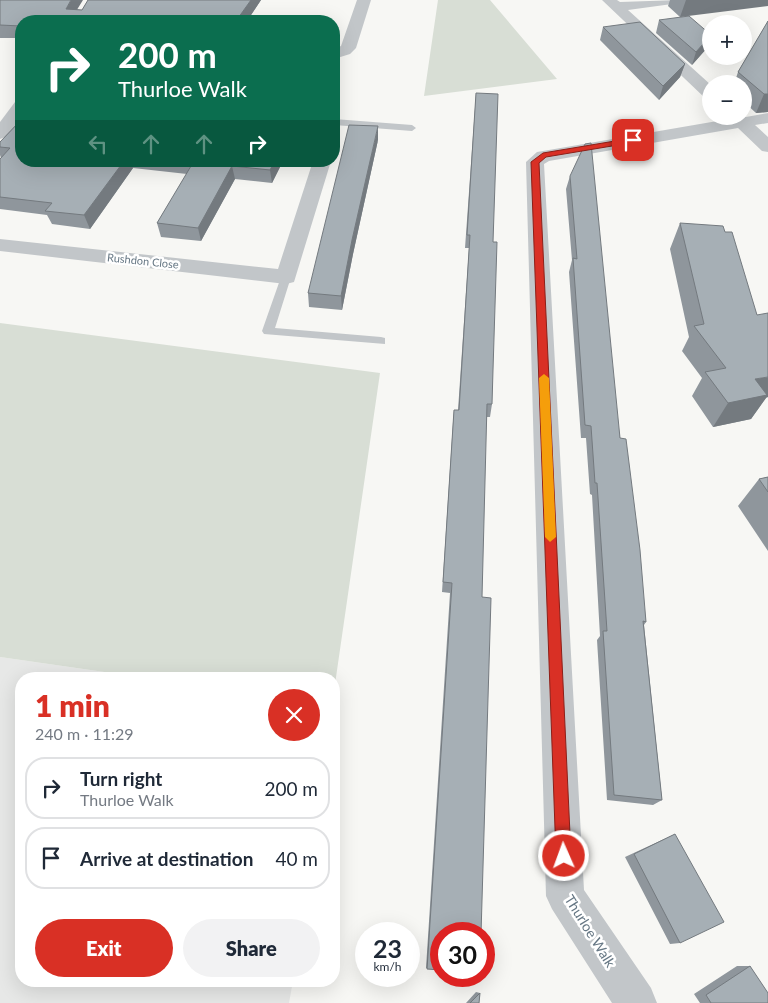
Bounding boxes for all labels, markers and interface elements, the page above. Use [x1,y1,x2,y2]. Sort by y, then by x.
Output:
map controls [702,15,752,125]
button: + [702,15,752,65]
text: 200 m [118,33,217,75]
icon: right [35,35,100,100]
text: Thurloe Walk [118,75,247,102]
button: − [702,75,752,125]
pin [612,119,654,161]
icon: arrive [619,126,647,154]
icon: left [84,130,112,158]
icon: ahead [137,130,165,158]
icon: ahead [190,130,218,158]
icon: right [243,130,271,158]
street label: Rushdon Close [107,250,180,271]
text: 1 min [35,687,110,723]
button: close [268,689,320,741]
text: 240 m · 11:29 [35,724,134,743]
text: Turn right [80,767,162,790]
icon: right [37,774,65,802]
text: 200 m [264,777,318,800]
text: Thurloe Walk [80,790,174,809]
position arrow [537,829,589,881]
icon: arrive [37,844,65,872]
text: Arrive at destination [80,847,253,870]
text: 40 m [275,847,318,870]
street label: Thurloe Walk [561,891,620,971]
button: Exit [35,919,173,977]
button: Share [183,919,320,977]
speed limit sign: 30 [430,922,495,987]
text: 23 [373,933,402,963]
text: km/h [373,959,402,974]

